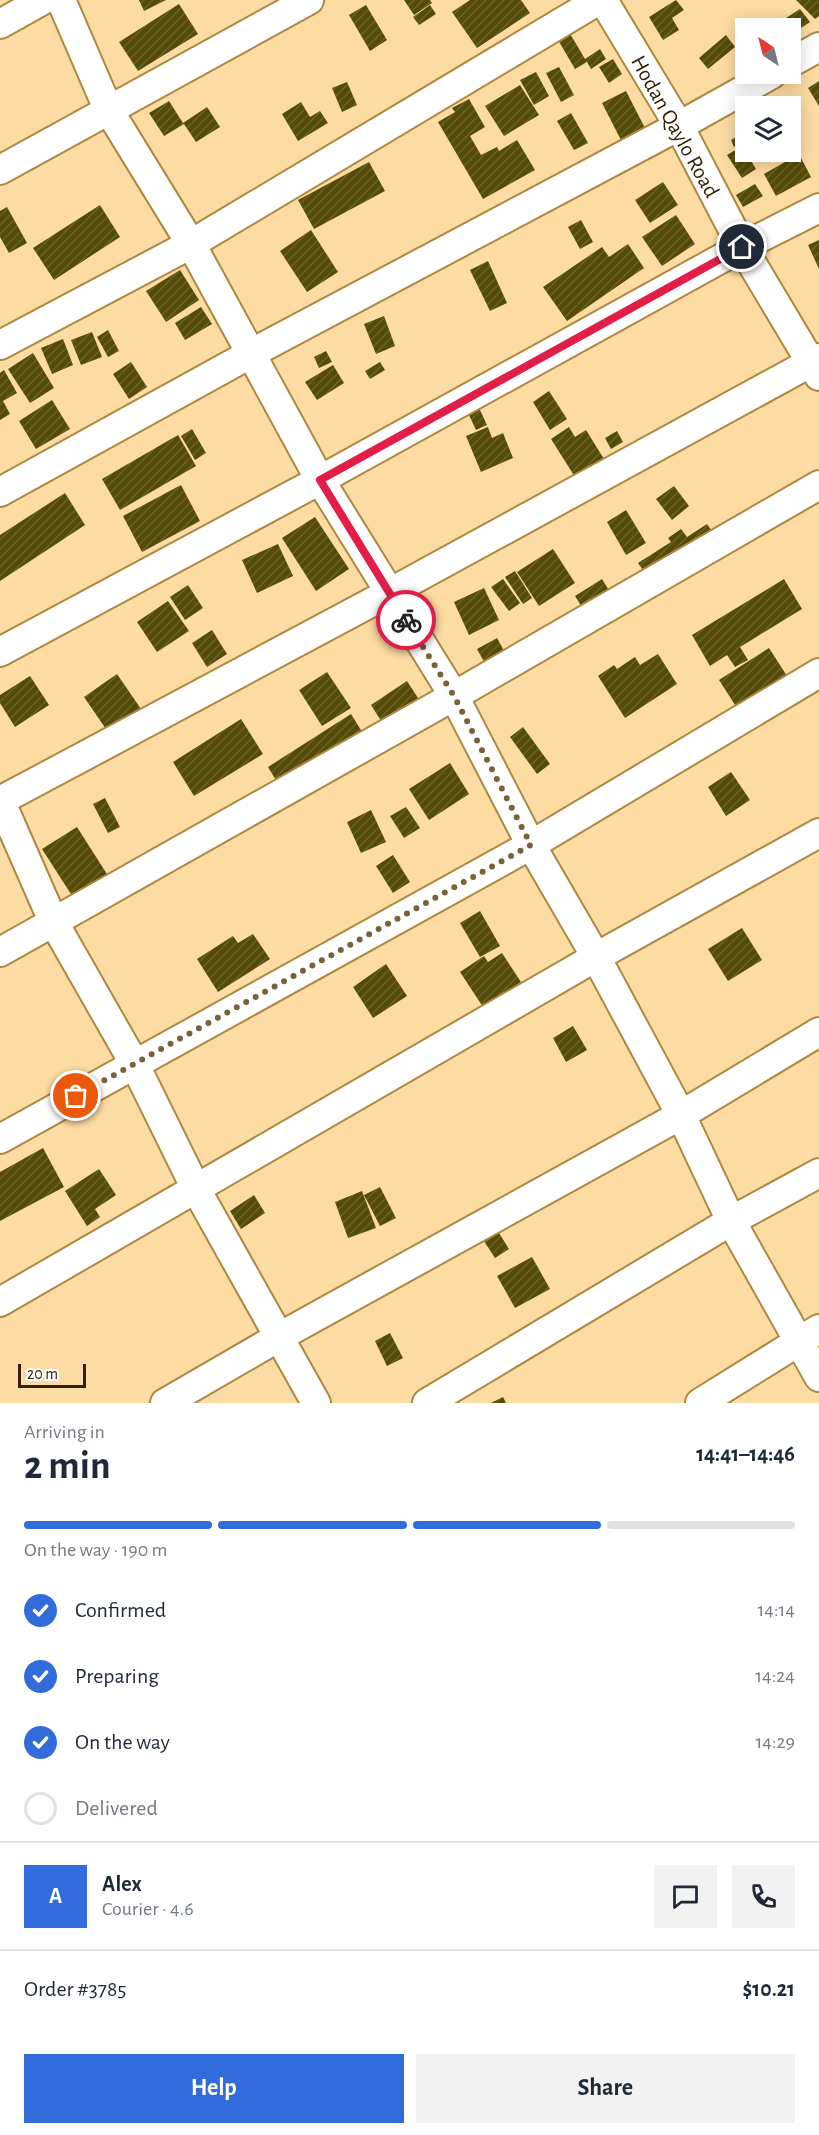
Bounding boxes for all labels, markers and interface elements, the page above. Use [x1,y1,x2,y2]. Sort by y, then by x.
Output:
north arrow [735,18,801,84]
map controls [735,18,801,162]
street label: Hodan Qaylo Road [627,52,723,201]
button: layers [735,96,801,162]
pin [716,221,767,272]
icon: home [725,230,758,263]
courier [376,590,436,650]
icon: bike [390,604,423,637]
pin [50,1070,101,1121]
icon: bag [59,1079,92,1112]
scale bar [18,1361,86,1388]
text: 20 m [27,1366,58,1382]
text: Arriving in [24,1422,105,1442]
text: 14:41–14:46 [696,1443,795,1465]
text: 2 min [24,1447,111,1486]
text: On the way · 190 m [24,1540,168,1560]
icon: check [24,1594,57,1627]
text: Confirmed [75,1599,166,1621]
text: 14:14 [757,1600,795,1620]
icon: check [24,1660,57,1693]
text: Preparing [75,1665,159,1687]
text: 14:24 [755,1666,795,1686]
icon: check [24,1726,57,1759]
text: On the way [75,1731,170,1753]
text: 14:29 [755,1732,795,1752]
text: Delivered [75,1797,158,1819]
button: chat [654,1865,717,1928]
button: phone [732,1865,795,1928]
text: Alex [102,1873,142,1895]
text: A [49,1885,62,1907]
text: Courier · 4.6 [102,1899,194,1919]
text: Order #3785 [24,1978,127,2000]
text: $10.21 [742,1978,795,2000]
button: Help [24,2054,404,2123]
button: Share [416,2054,795,2123]

